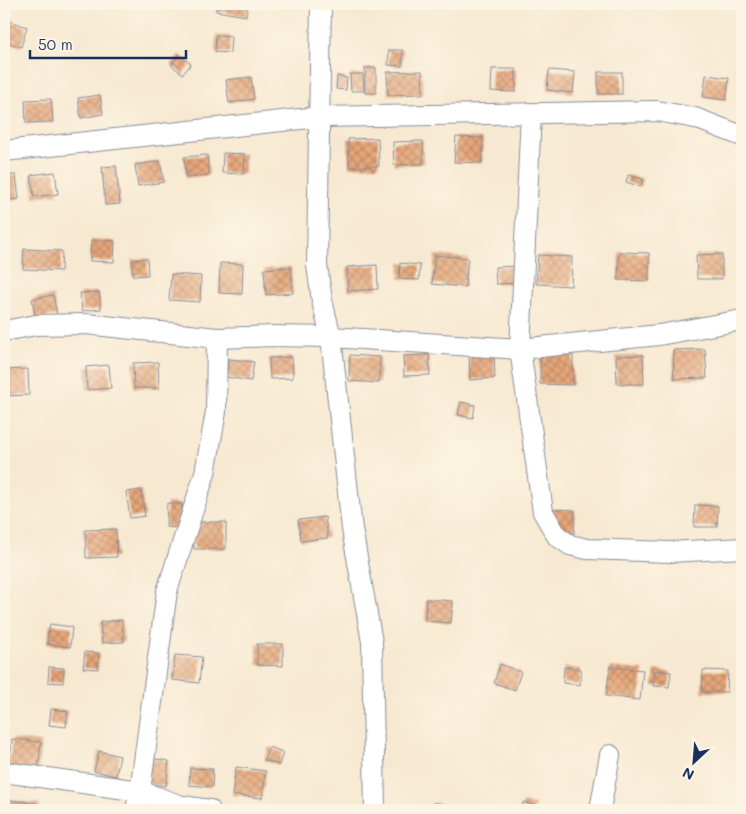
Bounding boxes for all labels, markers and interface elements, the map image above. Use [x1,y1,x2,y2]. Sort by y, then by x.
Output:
scale bar [30,28,186,60]
text: 50 m [38,34,73,54]
north arrow [668,736,718,786]
text: N [679,763,697,785]

